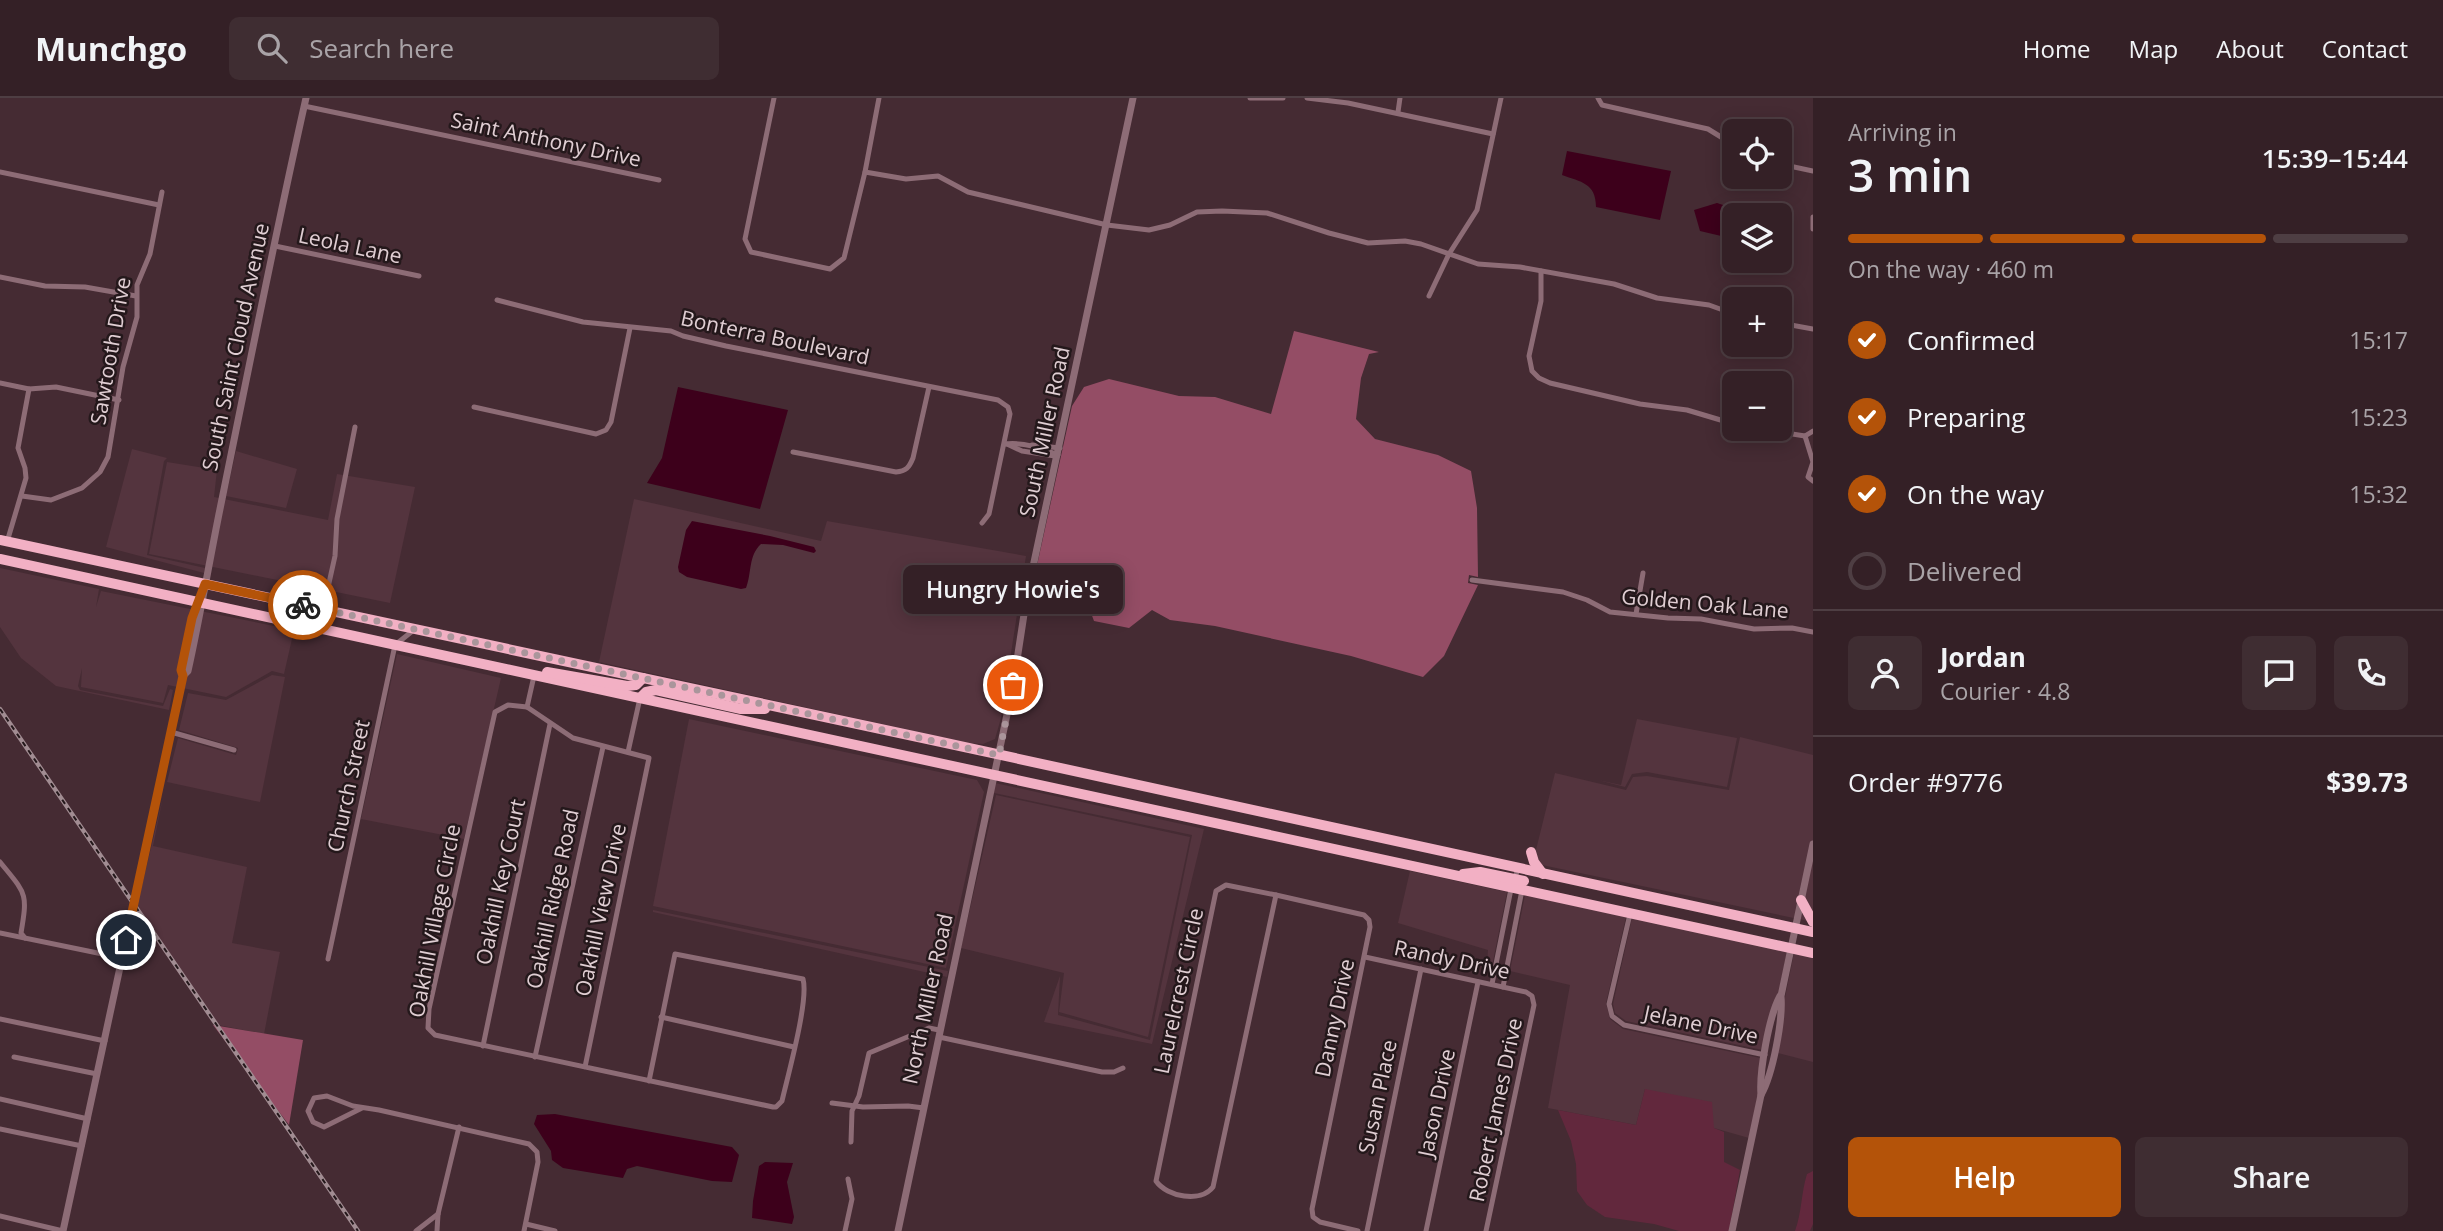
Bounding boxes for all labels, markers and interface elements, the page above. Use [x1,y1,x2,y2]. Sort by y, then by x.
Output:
search box [229,17,719,80]
text: Munchgo [35,26,187,71]
icon: search [253,29,291,67]
text: Search here [309,30,454,66]
text: Home [2023,32,2091,65]
text: Map [2129,32,2178,65]
text: About [2216,32,2284,65]
text: Contact [2322,32,2408,65]
street label: Saint Anthony Drive [449,105,644,173]
text: Arriving in [1848,116,1957,148]
map controls [1722,119,1792,441]
button: locate [1722,119,1792,189]
text: 15:39–15:44 [2262,140,2408,176]
text: 3 min [1848,143,1972,205]
button: layers [1722,203,1792,273]
street label: South Saint Cloud Avenue [195,220,275,473]
street label: Leola Lane [296,220,405,270]
text: On the way · 460 m [1848,253,2054,285]
street label: Sawtooth Drive [83,275,137,427]
button: + [1722,287,1792,357]
street label: Bonterra Boulevard [678,303,872,371]
icon: check [1848,321,1886,359]
text: Confirmed [1907,322,2035,358]
text: 15:17 [2349,324,2408,356]
street label: South Miller Road [1012,344,1076,520]
button: − [1722,371,1792,441]
icon: check [1848,398,1886,436]
text: Preparing [1907,399,2025,435]
text: 15:23 [2349,401,2408,433]
icon: check [1848,475,1886,513]
text: On the way [1907,476,2044,512]
text: 15:32 [2349,478,2408,510]
text: Delivered [1907,553,2022,589]
callout: Hungry Howie's [903,566,1123,615]
courier [268,570,338,640]
text: Hungry Howie's [926,573,1100,605]
street label: Golden Oak Lane [1620,582,1790,624]
icon: bike [284,586,322,624]
button: person [1848,636,1922,710]
button: chat [2242,636,2316,710]
button: phone [2334,636,2408,710]
text: Jordan [1940,639,2026,675]
pin [983,655,1043,715]
icon: bag [994,666,1032,704]
text: Courier · 4.8 [1940,675,2070,707]
street label: Church Street [320,717,376,855]
text: Order #9776 [1848,764,2003,800]
text: $39.73 [2326,764,2408,800]
street label: Oakhill Key Court [469,796,531,967]
street label: Oakhill Ridge Road [519,806,585,991]
street label: Oakhill View Drive [568,821,632,999]
street label: Oakhill Village Circle [402,822,466,1020]
street label: Laurelcrest Circle [1147,905,1209,1076]
pin [96,910,156,970]
street label: North Miller Road [895,911,959,1087]
icon: home [107,921,145,959]
street label: Randy Drive [1392,933,1513,985]
street label: Danny Drive [1308,956,1360,1079]
street label: Jelane Drive [1640,998,1761,1050]
street label: Robert James Drive [1462,1015,1528,1204]
street label: Susan Place [1351,1037,1403,1156]
street label: Jason Drive [1411,1046,1461,1161]
button: Help [1848,1137,2121,1217]
button: Share [2135,1137,2408,1217]

